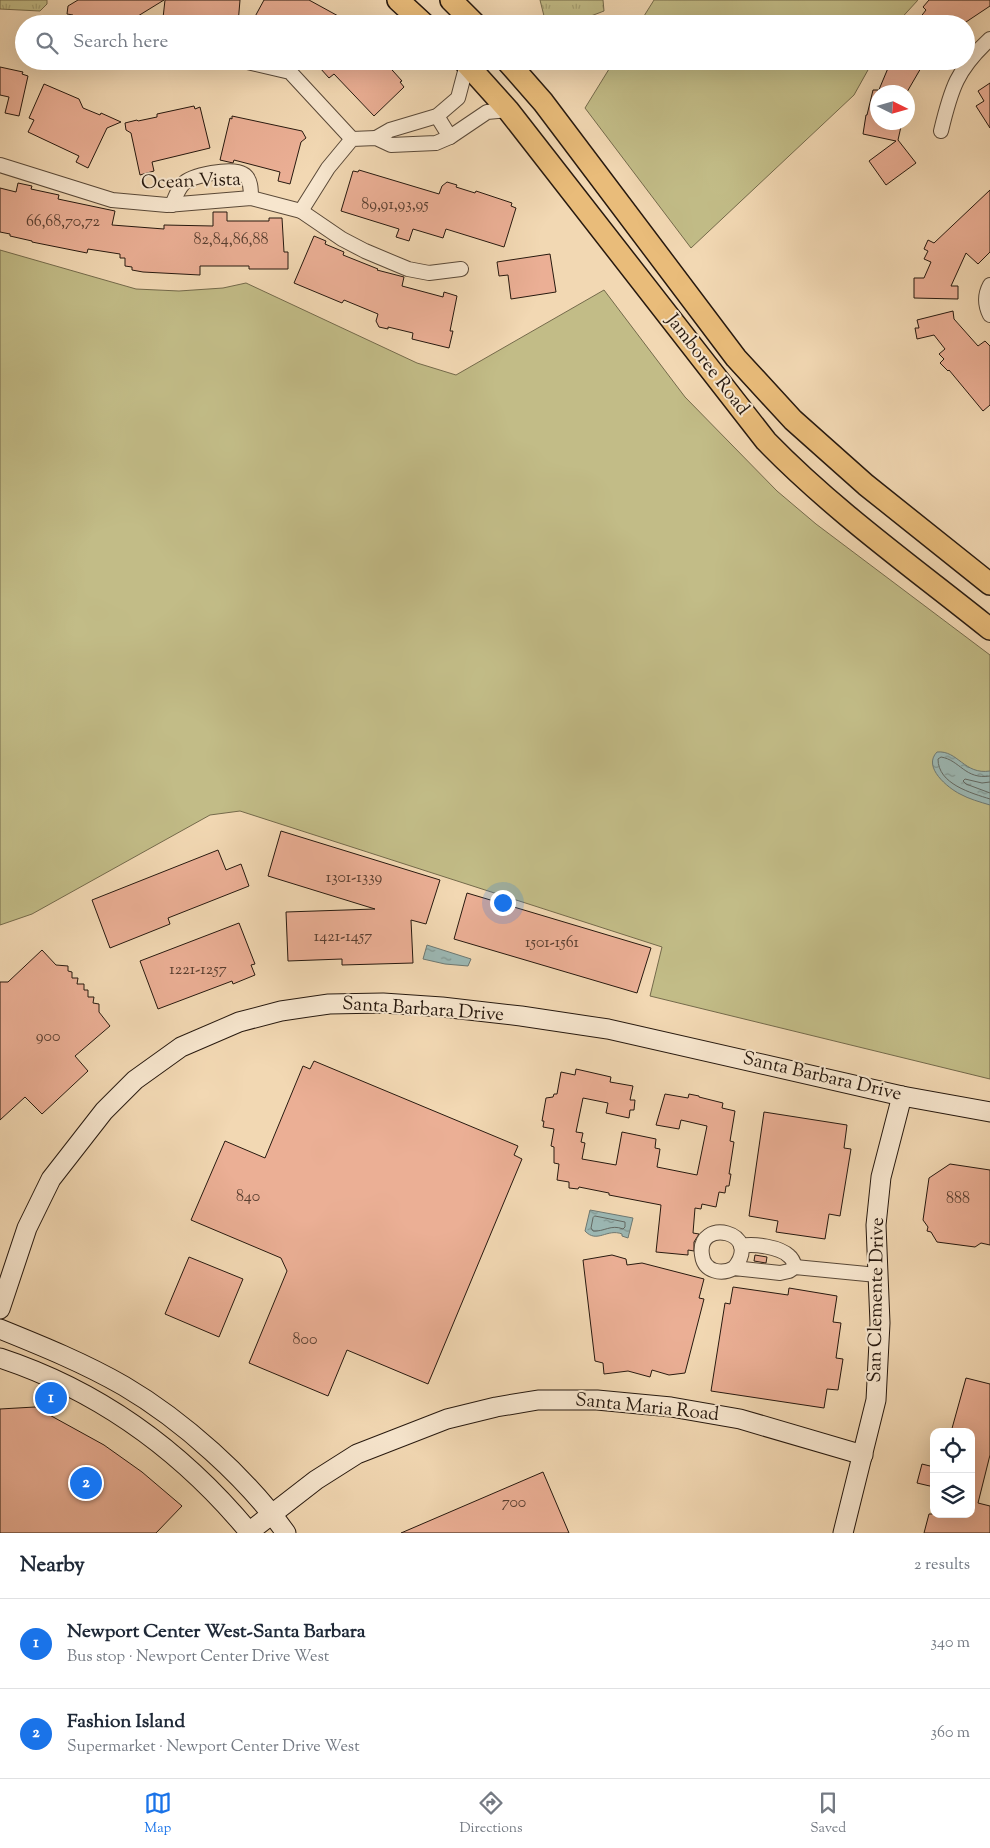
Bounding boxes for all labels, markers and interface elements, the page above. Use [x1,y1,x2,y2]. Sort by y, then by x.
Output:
search box [15,15,975,70]
icon: search [33,29,61,57]
text: Search here [73,29,168,56]
north arrow [870,85,915,130]
street label: Ocean Vista [141,167,242,197]
house number: 89,91,93,95 [361,194,429,217]
house number: 66,68,70,72 [26,211,101,234]
house number: 82,84,86,88 [194,229,268,252]
street label: Jamboree Road [658,308,755,422]
house number: 1301-1339 [326,867,383,890]
your location [490,890,516,916]
house number: 1421-1457 [314,926,372,949]
house number: 1501-1561 [525,932,580,955]
house number: 1221-1257 [169,959,227,982]
street label: Santa Barbara Drive [341,991,505,1029]
house number: 900 [36,1026,60,1049]
street label: Santa Barbara Drive [740,1046,904,1108]
house number: 840 [236,1186,260,1209]
house number: 888 [946,1188,970,1211]
street label: San Clemente Drive [862,1217,892,1383]
house number: 800 [293,1329,317,1352]
pin: 1 [35,1379,67,1417]
street label: Santa Maria Road [574,1387,720,1429]
map controls [930,1428,975,1518]
button: locate [930,1428,975,1473]
pin: 2 [70,1464,102,1502]
button: layers [930,1473,975,1518]
house number: 700 [502,1492,526,1515]
text: Nearby [20,1551,85,1581]
text: 2 results [914,1554,970,1577]
text: Newport Center West-Santa Barbara [67,1619,366,1646]
text: 1 [33,1632,39,1655]
text: 340 m [931,1632,970,1655]
text: Bus stop · Newport Center Drive West [67,1646,329,1669]
text: Fashion Island [67,1709,185,1736]
text: 2 [32,1722,40,1745]
text: 360 m [931,1722,970,1745]
text: Supermarket · Newport Center Drive West [67,1736,360,1759]
tab: Map [144,1789,172,1839]
tab: Directions [459,1789,523,1839]
tab: Saved [810,1789,846,1839]

